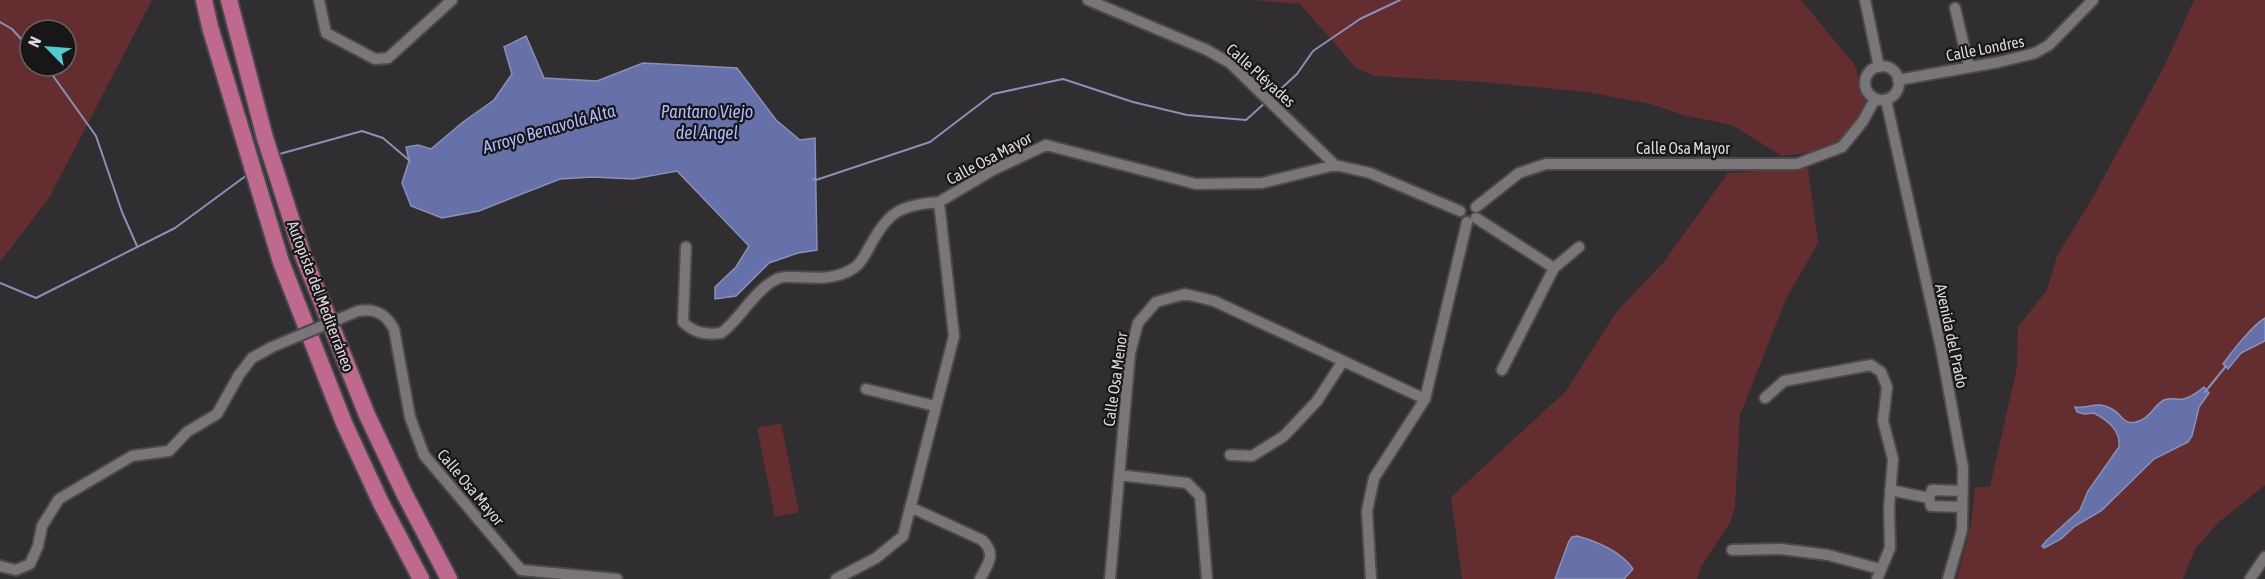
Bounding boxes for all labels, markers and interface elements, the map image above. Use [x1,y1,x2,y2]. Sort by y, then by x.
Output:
north arrow [18,18,78,78]
street label: Calle Londres [1944,32,2026,64]
text: N [24,34,45,50]
street label: Calle Pléyades [1222,40,1299,111]
water label: Arroyo Benavolá Alta [479,99,618,158]
water label: Pantano Viejo del Angel [661,101,753,143]
street label: Calle Osa Mayor [943,128,1035,189]
street label: Calle Osa Mayor [1636,139,1730,158]
street label: Autopista del Mediterráneo [283,218,358,374]
street label: Avenida del Prado [1932,282,1972,390]
street label: Calle Osa Menor [1099,330,1131,427]
street label: Calle Osa Mayor [433,445,508,530]

